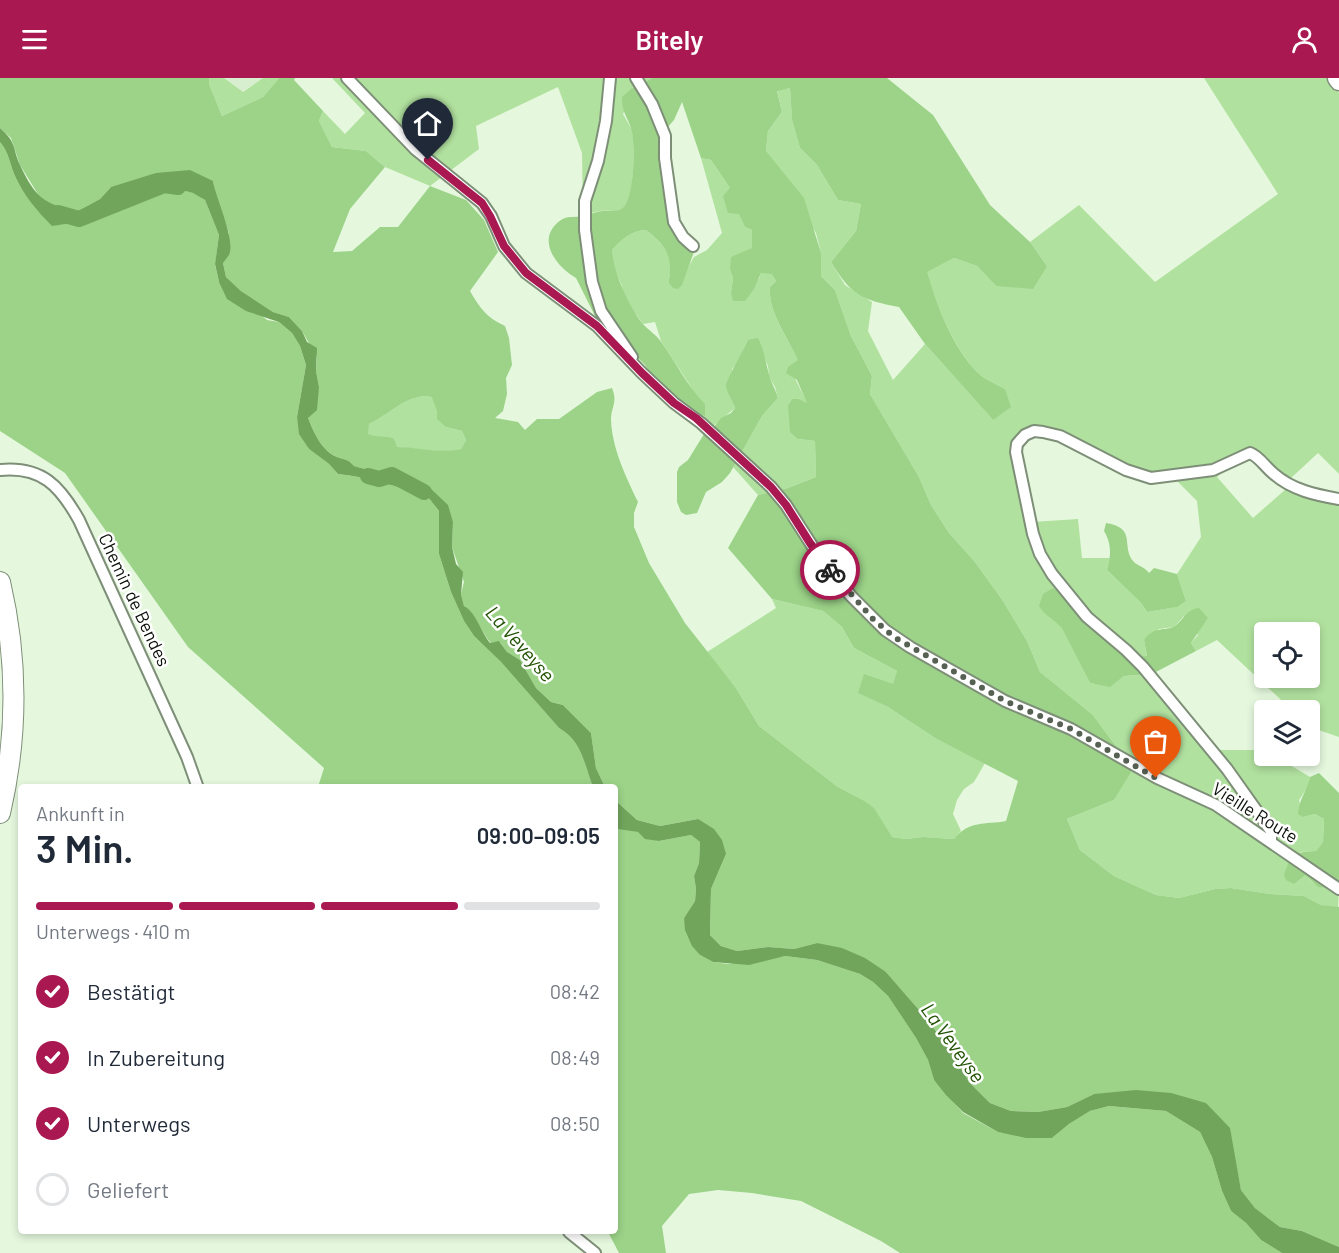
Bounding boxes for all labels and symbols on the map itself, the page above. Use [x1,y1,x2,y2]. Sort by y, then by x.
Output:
pin [402,98,453,160]
street label: Chemin de Bendes [94,530,175,670]
courier [800,540,860,600]
water label: La Veveyse [481,600,560,686]
pin [1130,716,1181,778]
street label: Vieille Route [1209,777,1303,847]
water label: La Veveyse [917,998,991,1087]

